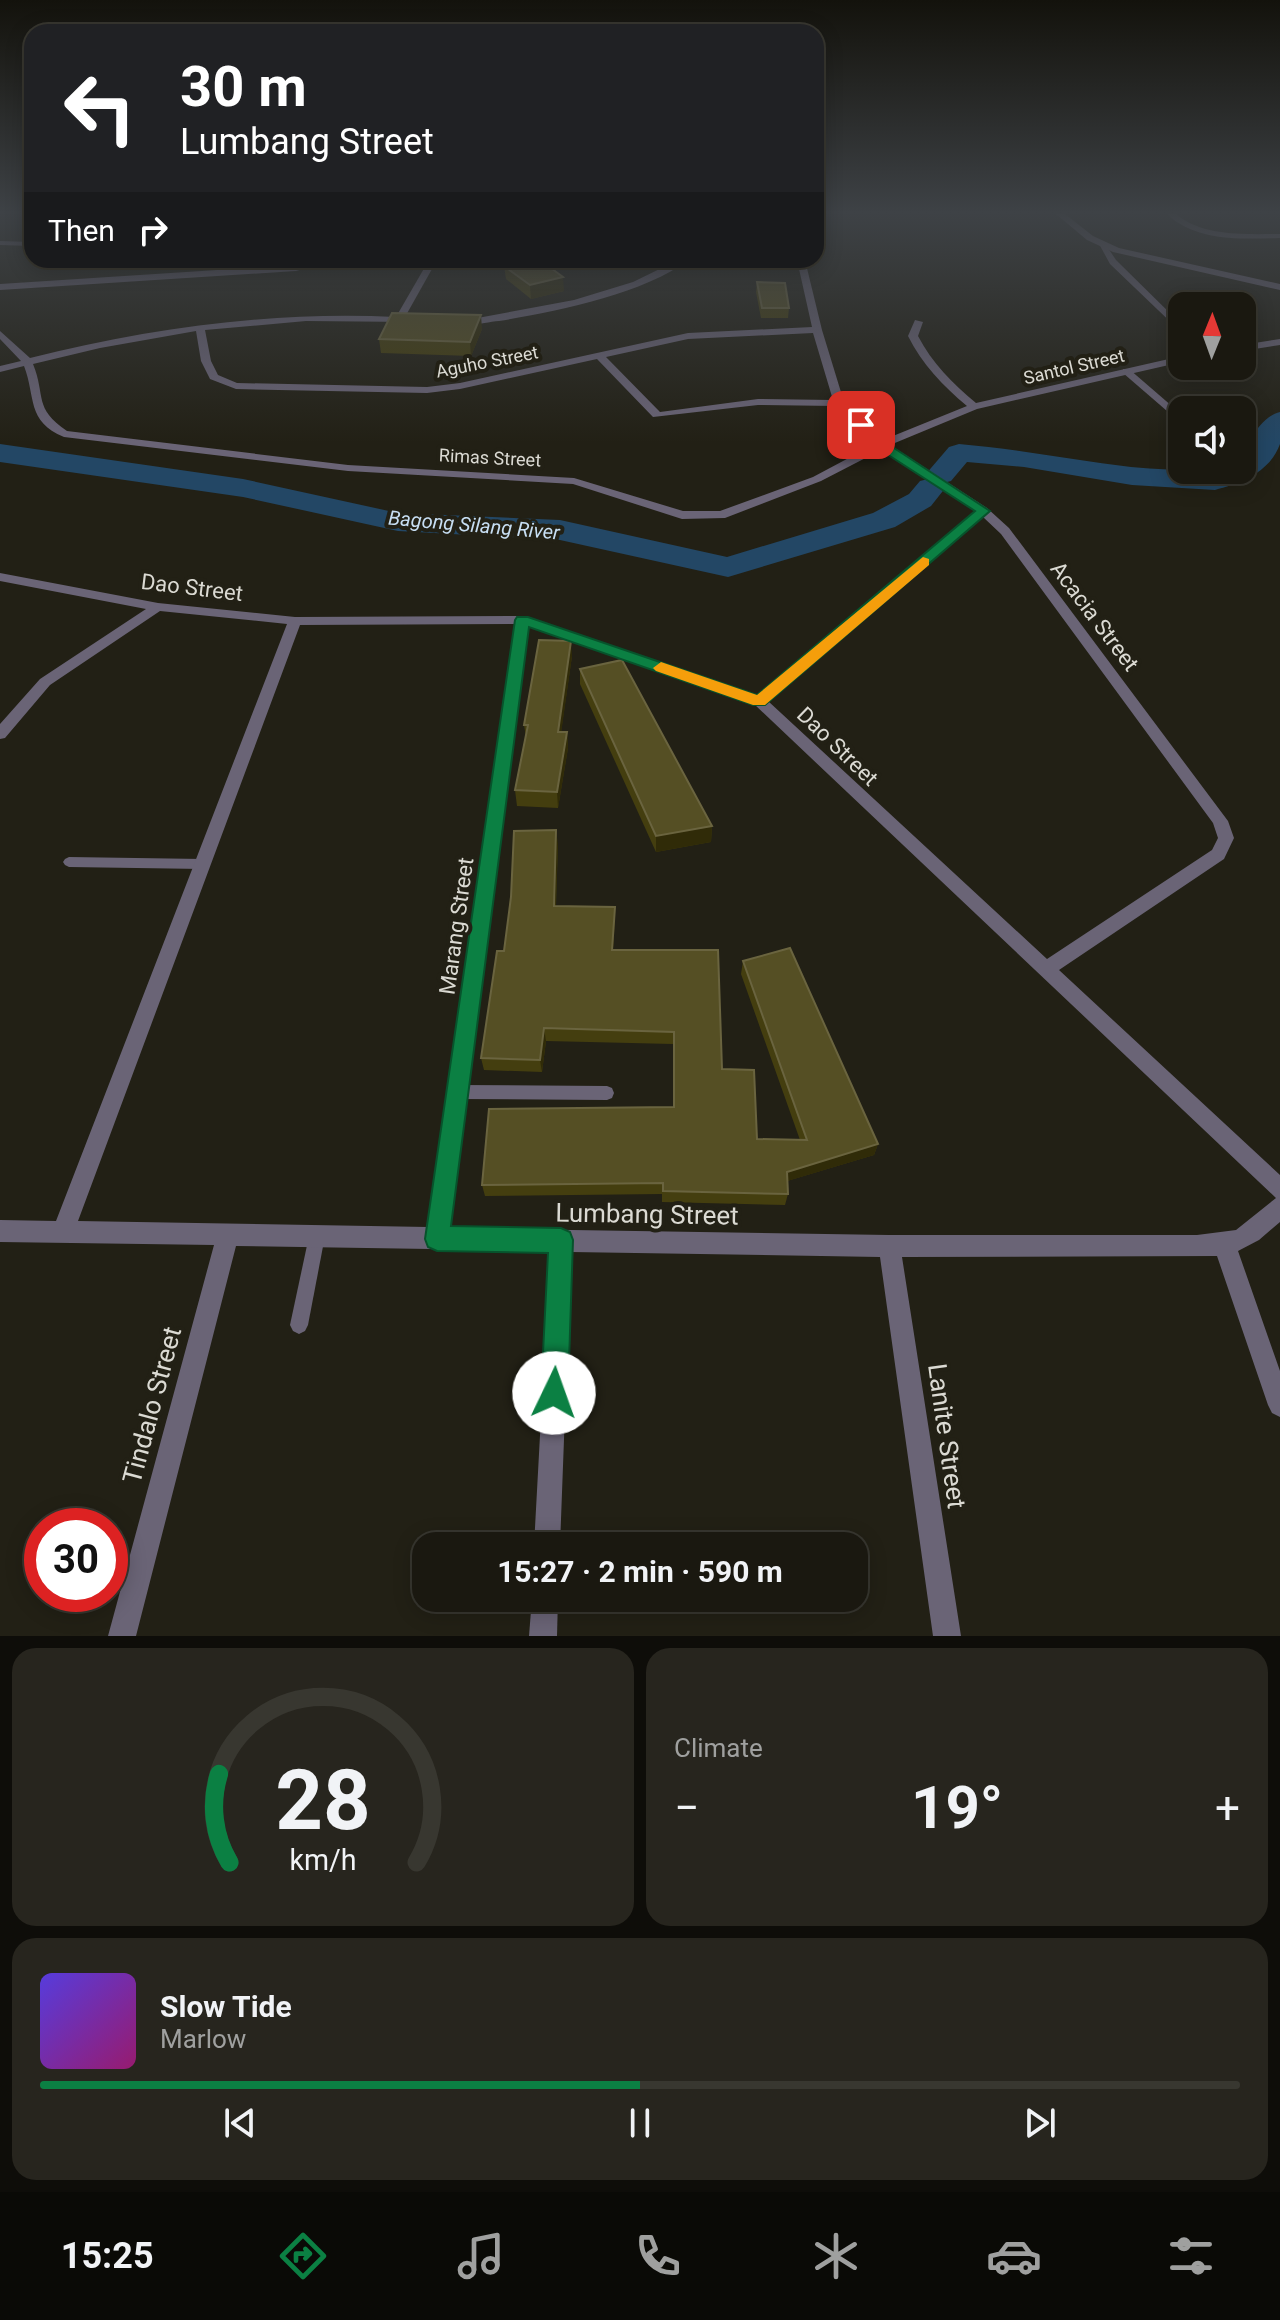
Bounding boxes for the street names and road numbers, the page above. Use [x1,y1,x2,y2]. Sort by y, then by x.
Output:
street label: Aguho Street [434,341,540,382]
street label: Santol Street [1021,345,1126,388]
street label: Rimas Street [438,444,542,471]
street label: Acacia Street [1045,557,1144,676]
street label: Dao Street [140,569,244,606]
street label: Dao Street [792,702,883,791]
street label: Marang Street [435,856,478,996]
street label: Lumbang Street [555,1197,739,1231]
street label: Tindalo Street [117,1323,187,1487]
street label: Lanite Street [922,1362,972,1510]

